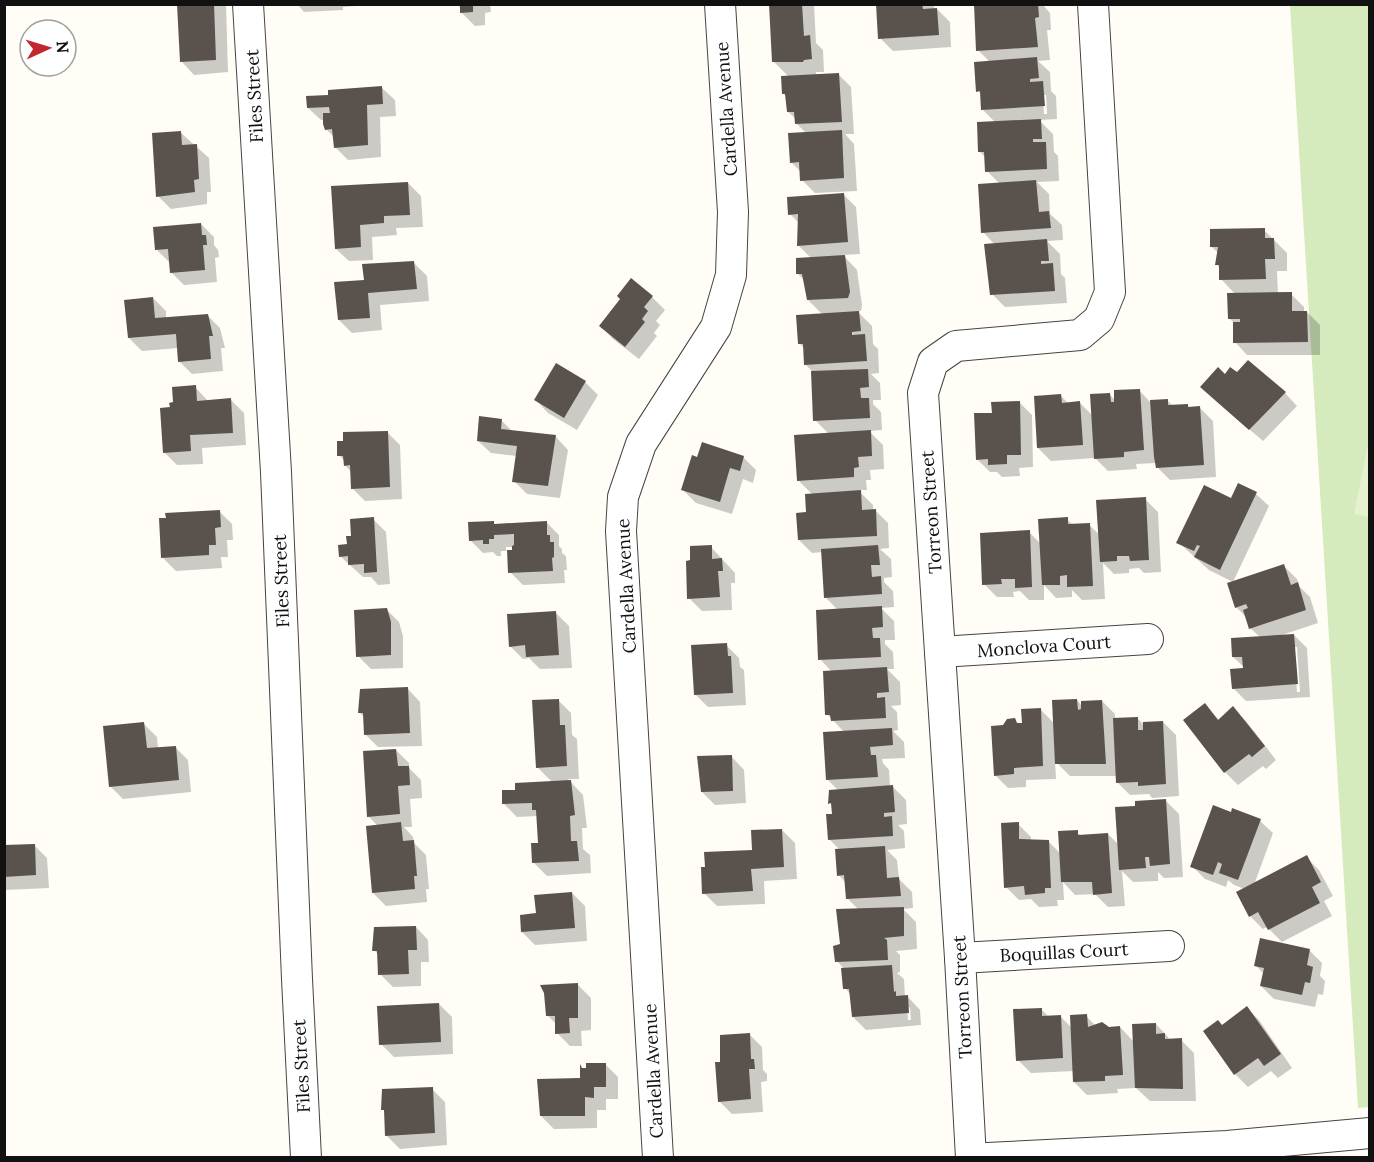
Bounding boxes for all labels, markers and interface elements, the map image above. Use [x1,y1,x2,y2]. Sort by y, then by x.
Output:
north arrow [18,18,78,78]
text: N [53,40,73,54]
street label: Cardella Avenue [710,41,742,177]
street label: Files Street [240,49,268,143]
street label: Torreon Street [915,450,947,574]
street label: Cardella Avenue [611,518,641,654]
street label: Files Street [268,534,294,628]
street label: Monclova Court [976,630,1112,662]
street label: Torreon Street [947,935,977,1059]
street label: Boquillas Court [999,937,1129,967]
street label: Cardella Avenue [638,1003,668,1139]
street label: Files Street [287,1019,315,1113]

